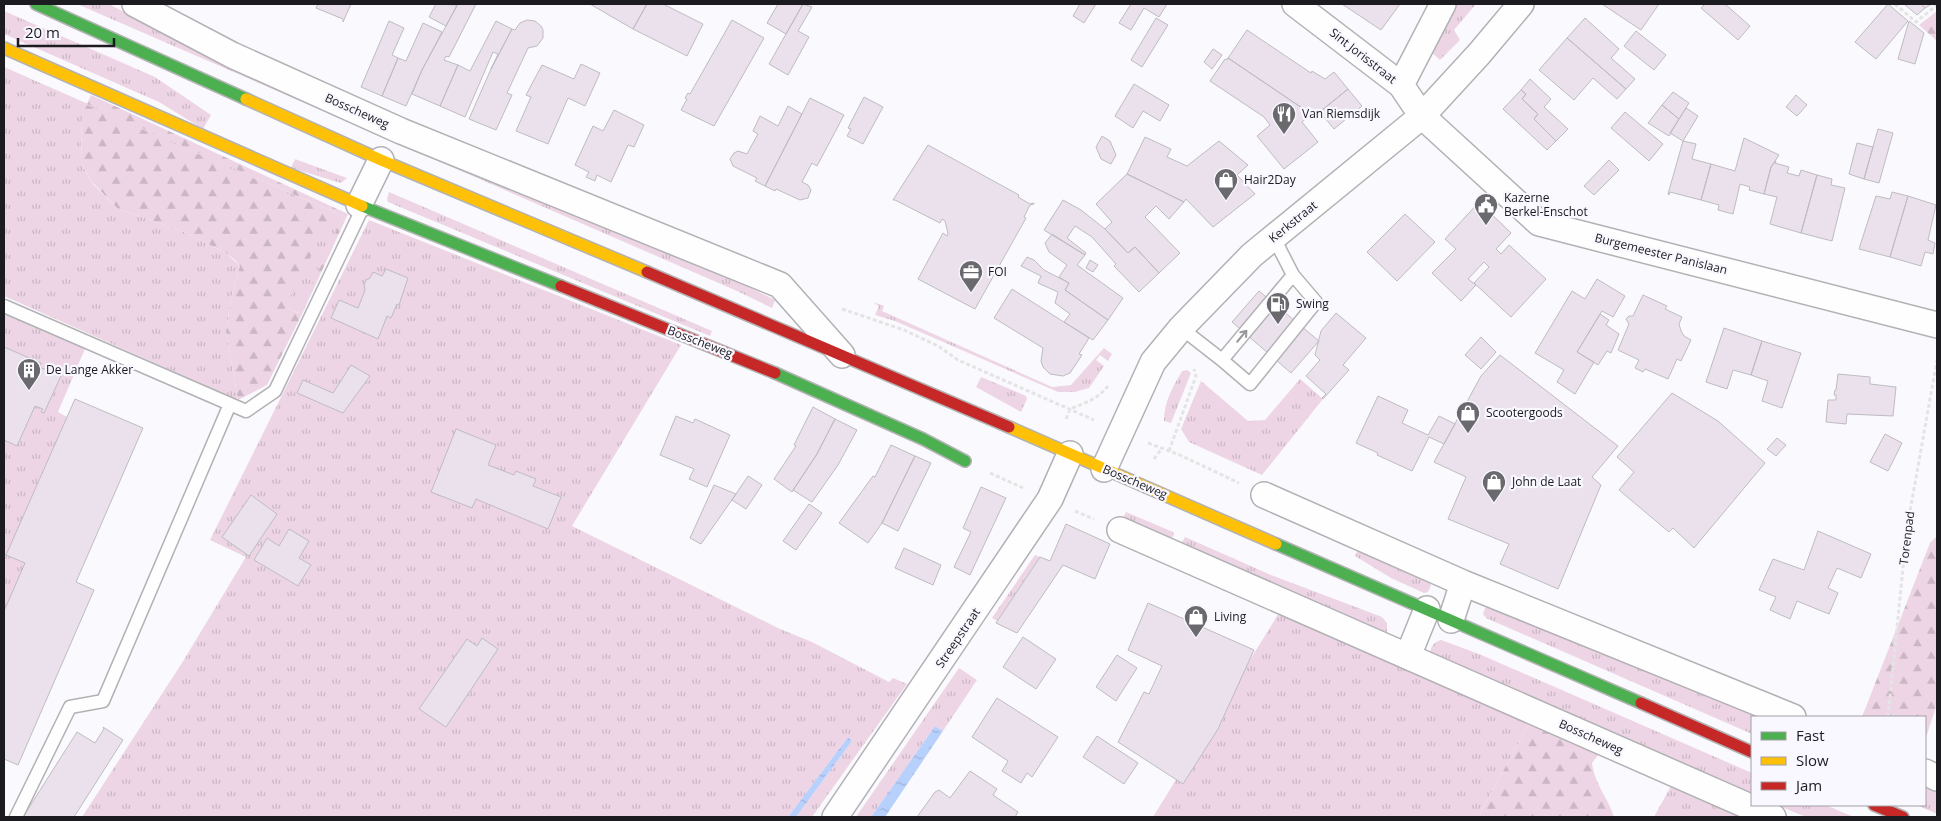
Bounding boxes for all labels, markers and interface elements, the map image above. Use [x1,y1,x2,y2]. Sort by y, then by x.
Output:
scale bar [18,15,114,47]
text: 20 m [25,22,60,42]
street label: Sint Jorisstraat [1326,24,1400,87]
street label: Bosscheweg [322,89,393,132]
restaurant icon: Van Riemsdijk [1271,101,1297,135]
place label: Van Riemsdijk [1302,105,1381,122]
shop icon: Hair2Day [1213,167,1239,201]
place label: Hair2Day [1244,171,1297,188]
place label: Kazerne Berkel-Enschot [1504,189,1588,220]
public building icon: Kazerne Berkel-Enschot [1473,192,1499,226]
street label: Kerkstraat [1265,197,1320,246]
street label: Burgemeester Panislaan [1593,229,1729,278]
office icon: FOI [958,259,984,293]
place label: FOI [988,263,1007,280]
fuel station icon: Swing [1265,291,1291,325]
place label: Swing [1296,295,1329,312]
street label: Bosscheweg [665,321,736,362]
one-way arrow [1236,329,1248,342]
building icon: De Lange Akker [16,357,42,391]
place label: De Lange Akker [46,361,133,378]
shop icon: Scootergoods [1455,400,1481,434]
place label: Scootergoods [1486,404,1563,421]
street label: Bosscheweg [1100,460,1171,503]
shop icon: John de Laat [1481,469,1507,503]
place label: John de Laat [1511,473,1581,490]
street label: Torenpad [1895,510,1918,566]
street label: Streepstraat [931,604,984,671]
shop icon: Living [1183,604,1209,638]
place label: Living [1214,608,1247,625]
street label: Bosscheweg [1556,715,1627,758]
legend [1751,716,1926,806]
text: Fast [1796,725,1825,745]
text: Slow [1796,750,1829,770]
text: Jam [1794,775,1822,795]

